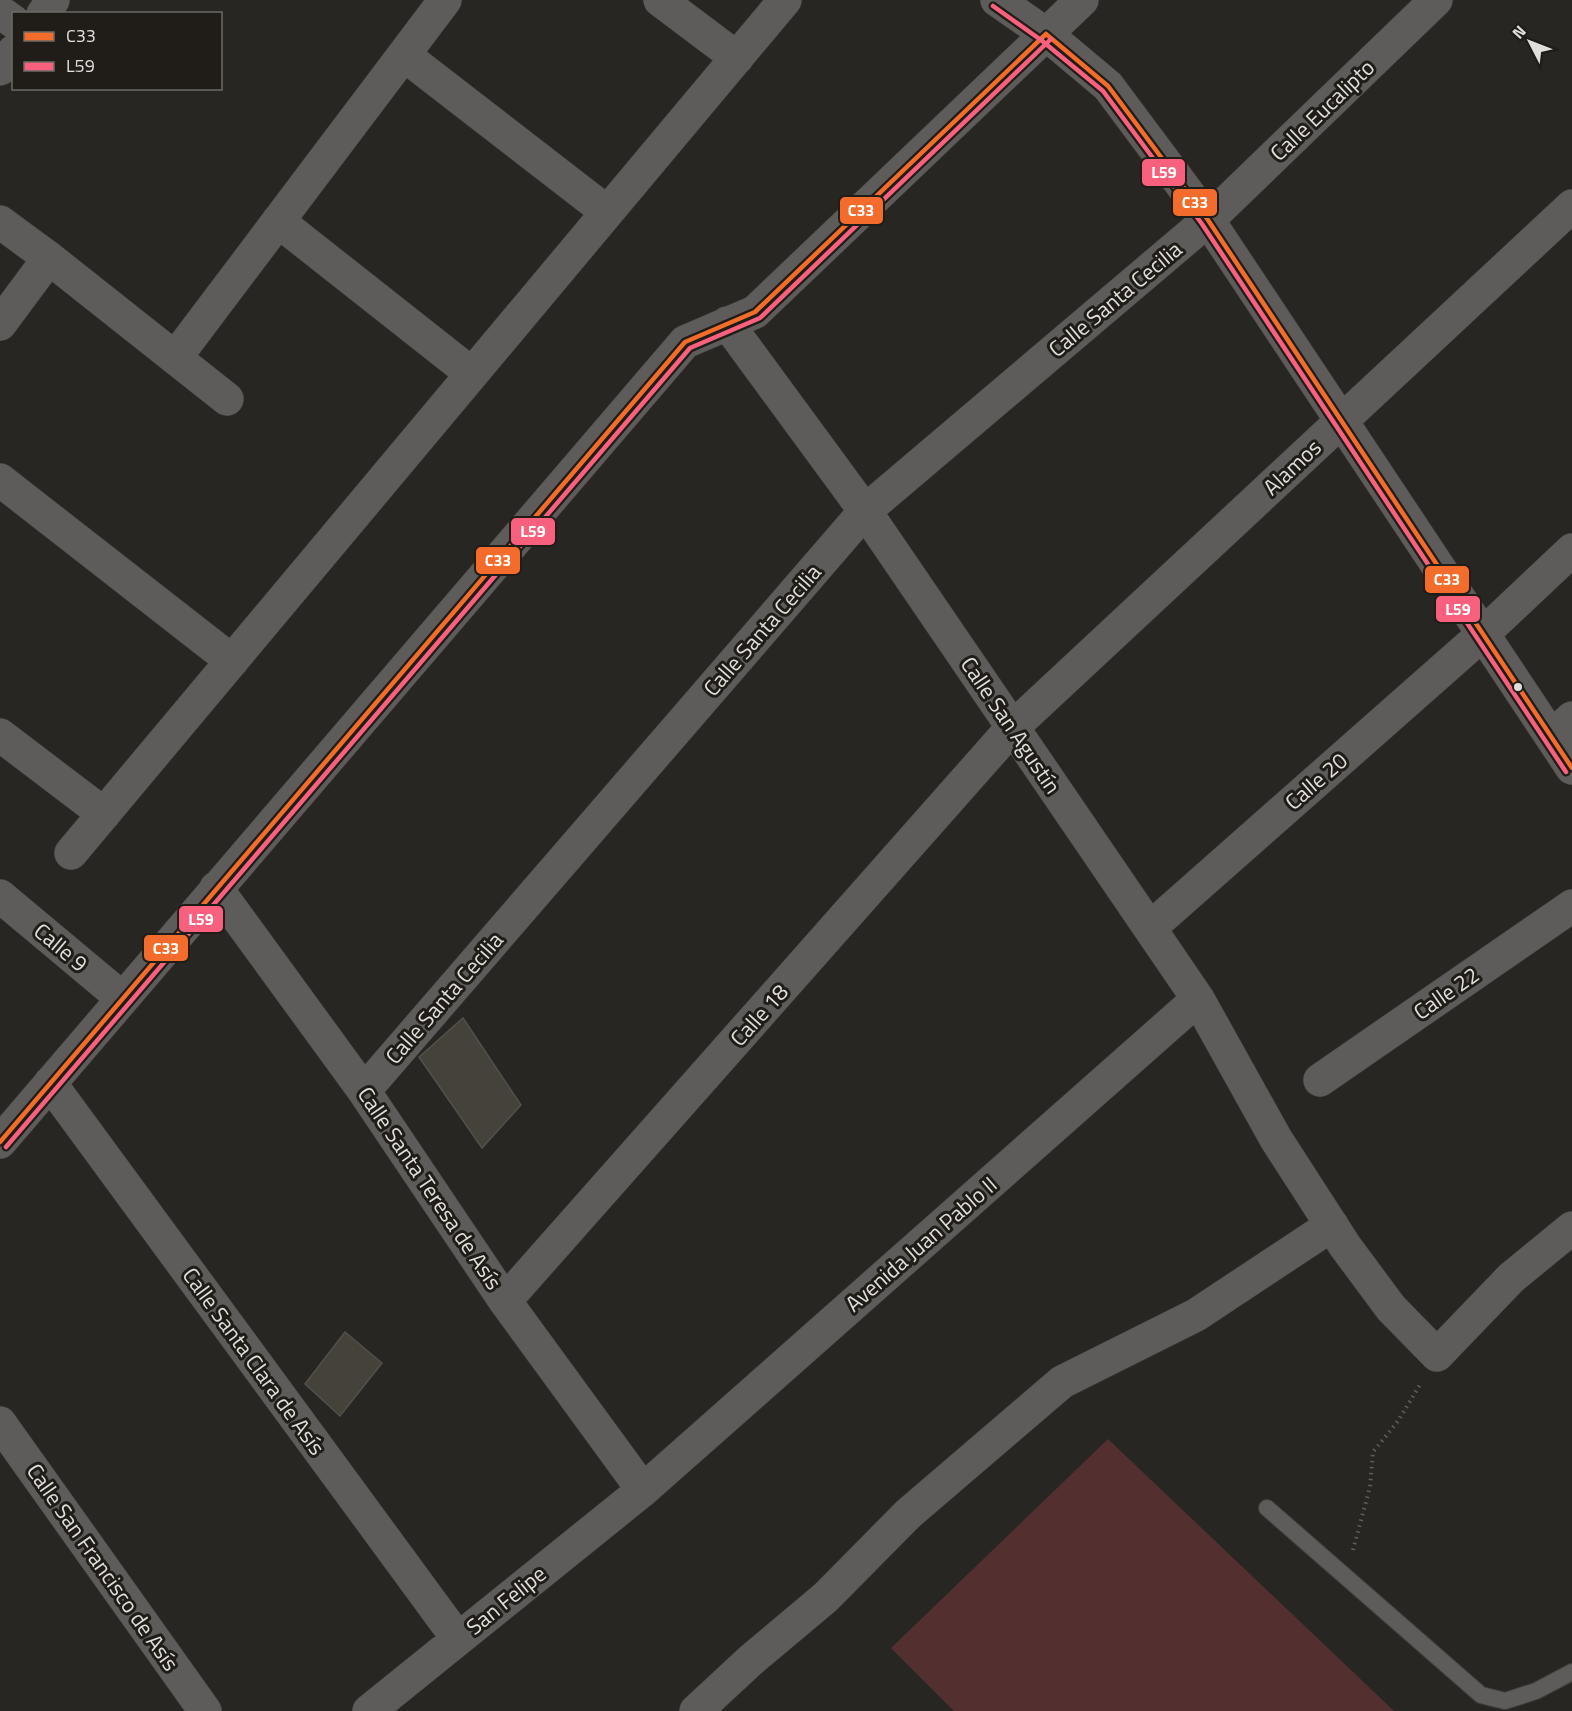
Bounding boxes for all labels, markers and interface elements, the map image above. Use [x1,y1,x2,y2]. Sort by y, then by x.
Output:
legend [12,12,222,90]
north arrow [1500,12,1560,72]
text: N [1506,20,1531,44]
text: C33 [66,22,96,49]
street label: Calle Eucalipto [1262,51,1382,169]
text: L59 [66,52,95,79]
line badge: L59 [1141,158,1186,187]
text: L59 [1151,160,1177,184]
line badge: C33 [1172,188,1218,217]
text: C33 [1182,190,1208,214]
line badge: C33 [839,196,884,225]
text: C33 [848,198,874,222]
street label: Calle Santa Cecilia [1041,233,1189,365]
street label: Alamos [1255,431,1329,503]
line badge: L59 [510,517,556,546]
text: L59 [520,519,546,543]
line badge: C33 [475,546,521,575]
text: C33 [485,548,511,572]
street label: Calle Santa Cecilia [695,556,829,704]
line badge: C33 [1424,565,1470,594]
text: C33 [1434,567,1460,591]
line badge: L59 [1435,595,1481,623]
text: L59 [1445,597,1471,621]
street label: Calle San Agustín [952,650,1070,800]
unlabelled marker [1512,681,1524,693]
street label: Calle 20 [1277,744,1355,818]
line badge: L59 [178,905,224,933]
text: L59 [188,907,214,931]
street label: Calle 9 [27,914,95,980]
street label: Calle Santa Cecilia [377,924,511,1072]
line badge: C33 [143,934,189,962]
text: C33 [153,936,179,960]
street label: Calle 22 [1406,958,1486,1028]
street label: Calle 18 [722,976,796,1054]
street label: Calle Santa Teresa de Asís [349,1080,511,1296]
street label: Avenida Juan Pablo II [837,1168,1005,1320]
street label: Calle Santa Clara de Asís [174,1260,334,1462]
street label: Calle San Francisco de Asís [18,1456,188,1678]
street label: San Felipe [459,1557,553,1643]

